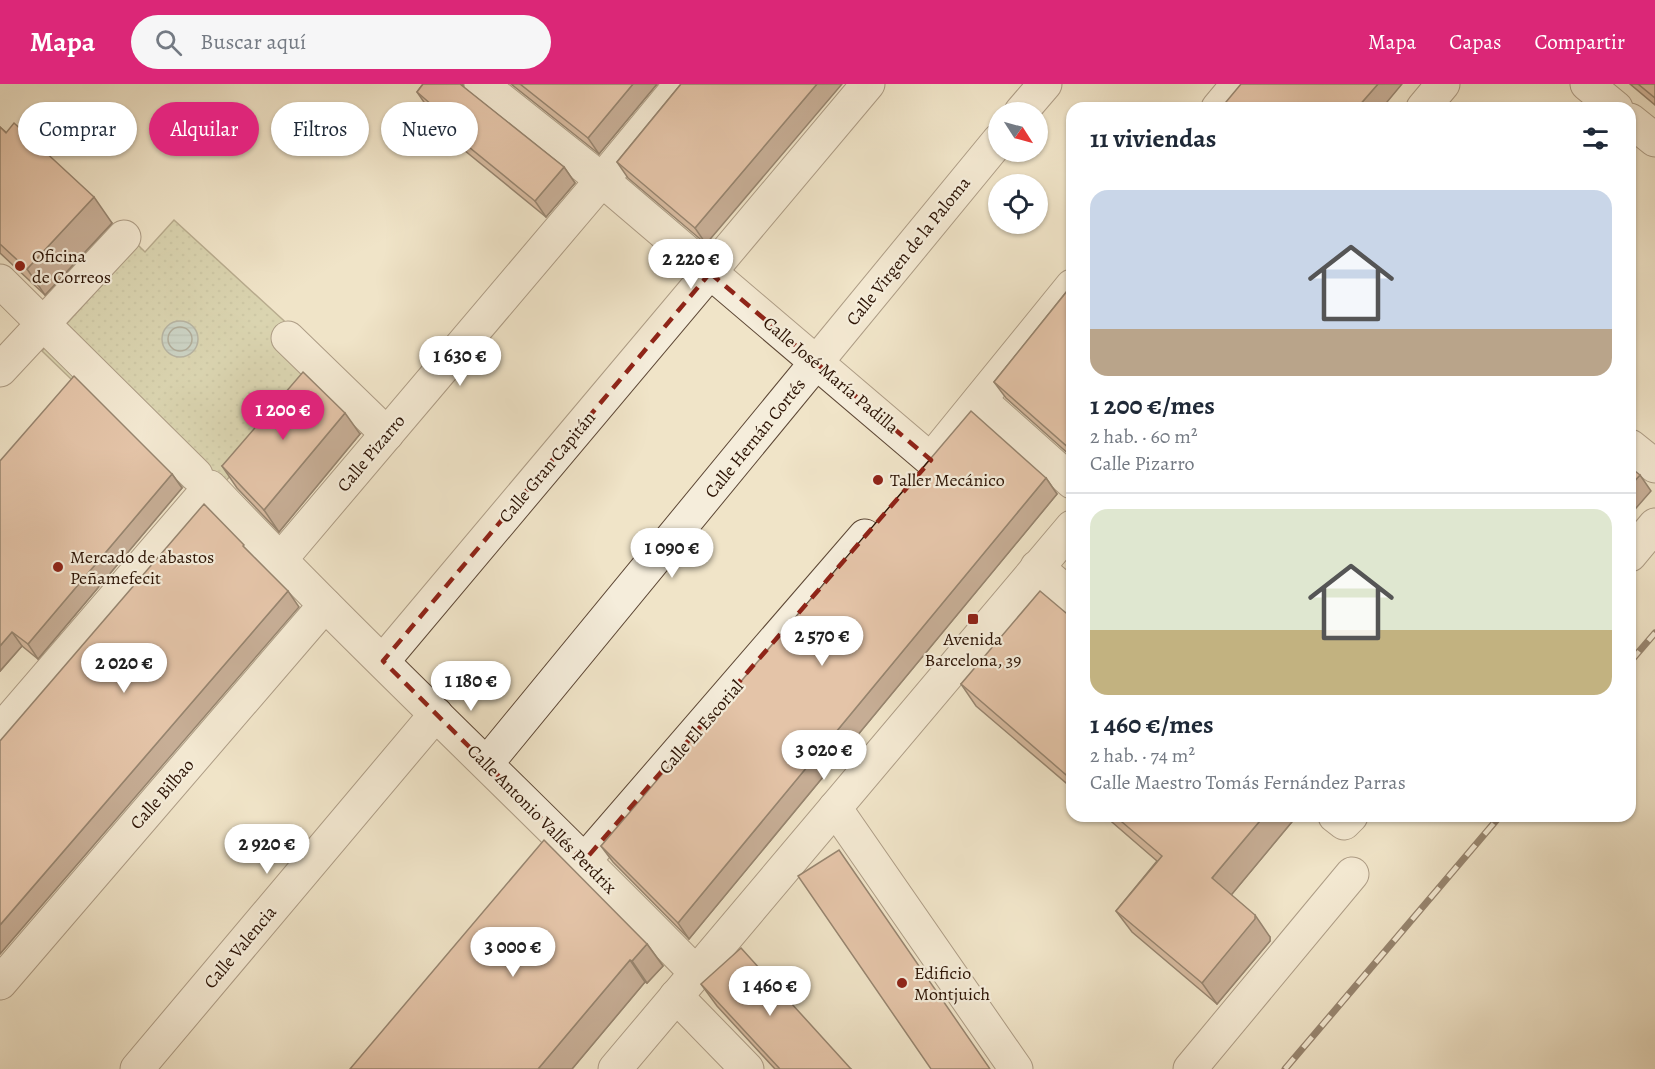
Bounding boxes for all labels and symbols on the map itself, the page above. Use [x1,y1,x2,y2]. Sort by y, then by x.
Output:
north arrow [988,102,1048,162]
street label: Calle Virgen de la Paloma [840,171,976,330]
pin: 2 220 € [636,239,746,290]
place label: Oficina de Correos [32,244,111,289]
marker: Oficina de Correos [13,259,27,273]
street label: Calle José María Padilla [758,311,904,439]
pin: 1 630 € [405,336,515,387]
street label: Calle Hernán Cortés [699,373,811,503]
pin: 1 200 € [228,390,338,441]
street label: Calle Gran Capitán [493,406,601,528]
street label: Calle Pizarro [332,409,410,497]
place label: Taller Mecánico [890,468,1005,492]
marker: Taller Mecánico [871,473,885,487]
pin: 1 090 € [617,528,727,579]
place label: Mercado de abastos Peñamefecit [70,545,214,590]
marker: Mercado de abastos Peñamefecit [51,560,65,574]
marker: Avenida Barcelona, 39 [966,612,980,626]
pin: 2 570 € [767,616,877,667]
place label: Avenida Barcelona, 39 [924,627,1022,672]
pin: 2 020 € [69,643,179,694]
pin: 1 180 € [416,661,526,712]
street label: Calle El Escorial [653,674,749,779]
pin: 3 020 € [769,730,879,781]
street label: Calle Antonio Vallés Perdrix [462,739,622,899]
street label: Calle Bilbao [125,753,199,835]
pin: 2 920 € [212,824,322,875]
street label: Calle Valencia [198,900,282,994]
pin: 3 000 € [458,927,568,978]
place label: Edificio Montjuich [914,961,991,1006]
pin: 1 460 € [715,966,825,1017]
marker: Edificio Montjuich [895,976,909,990]

